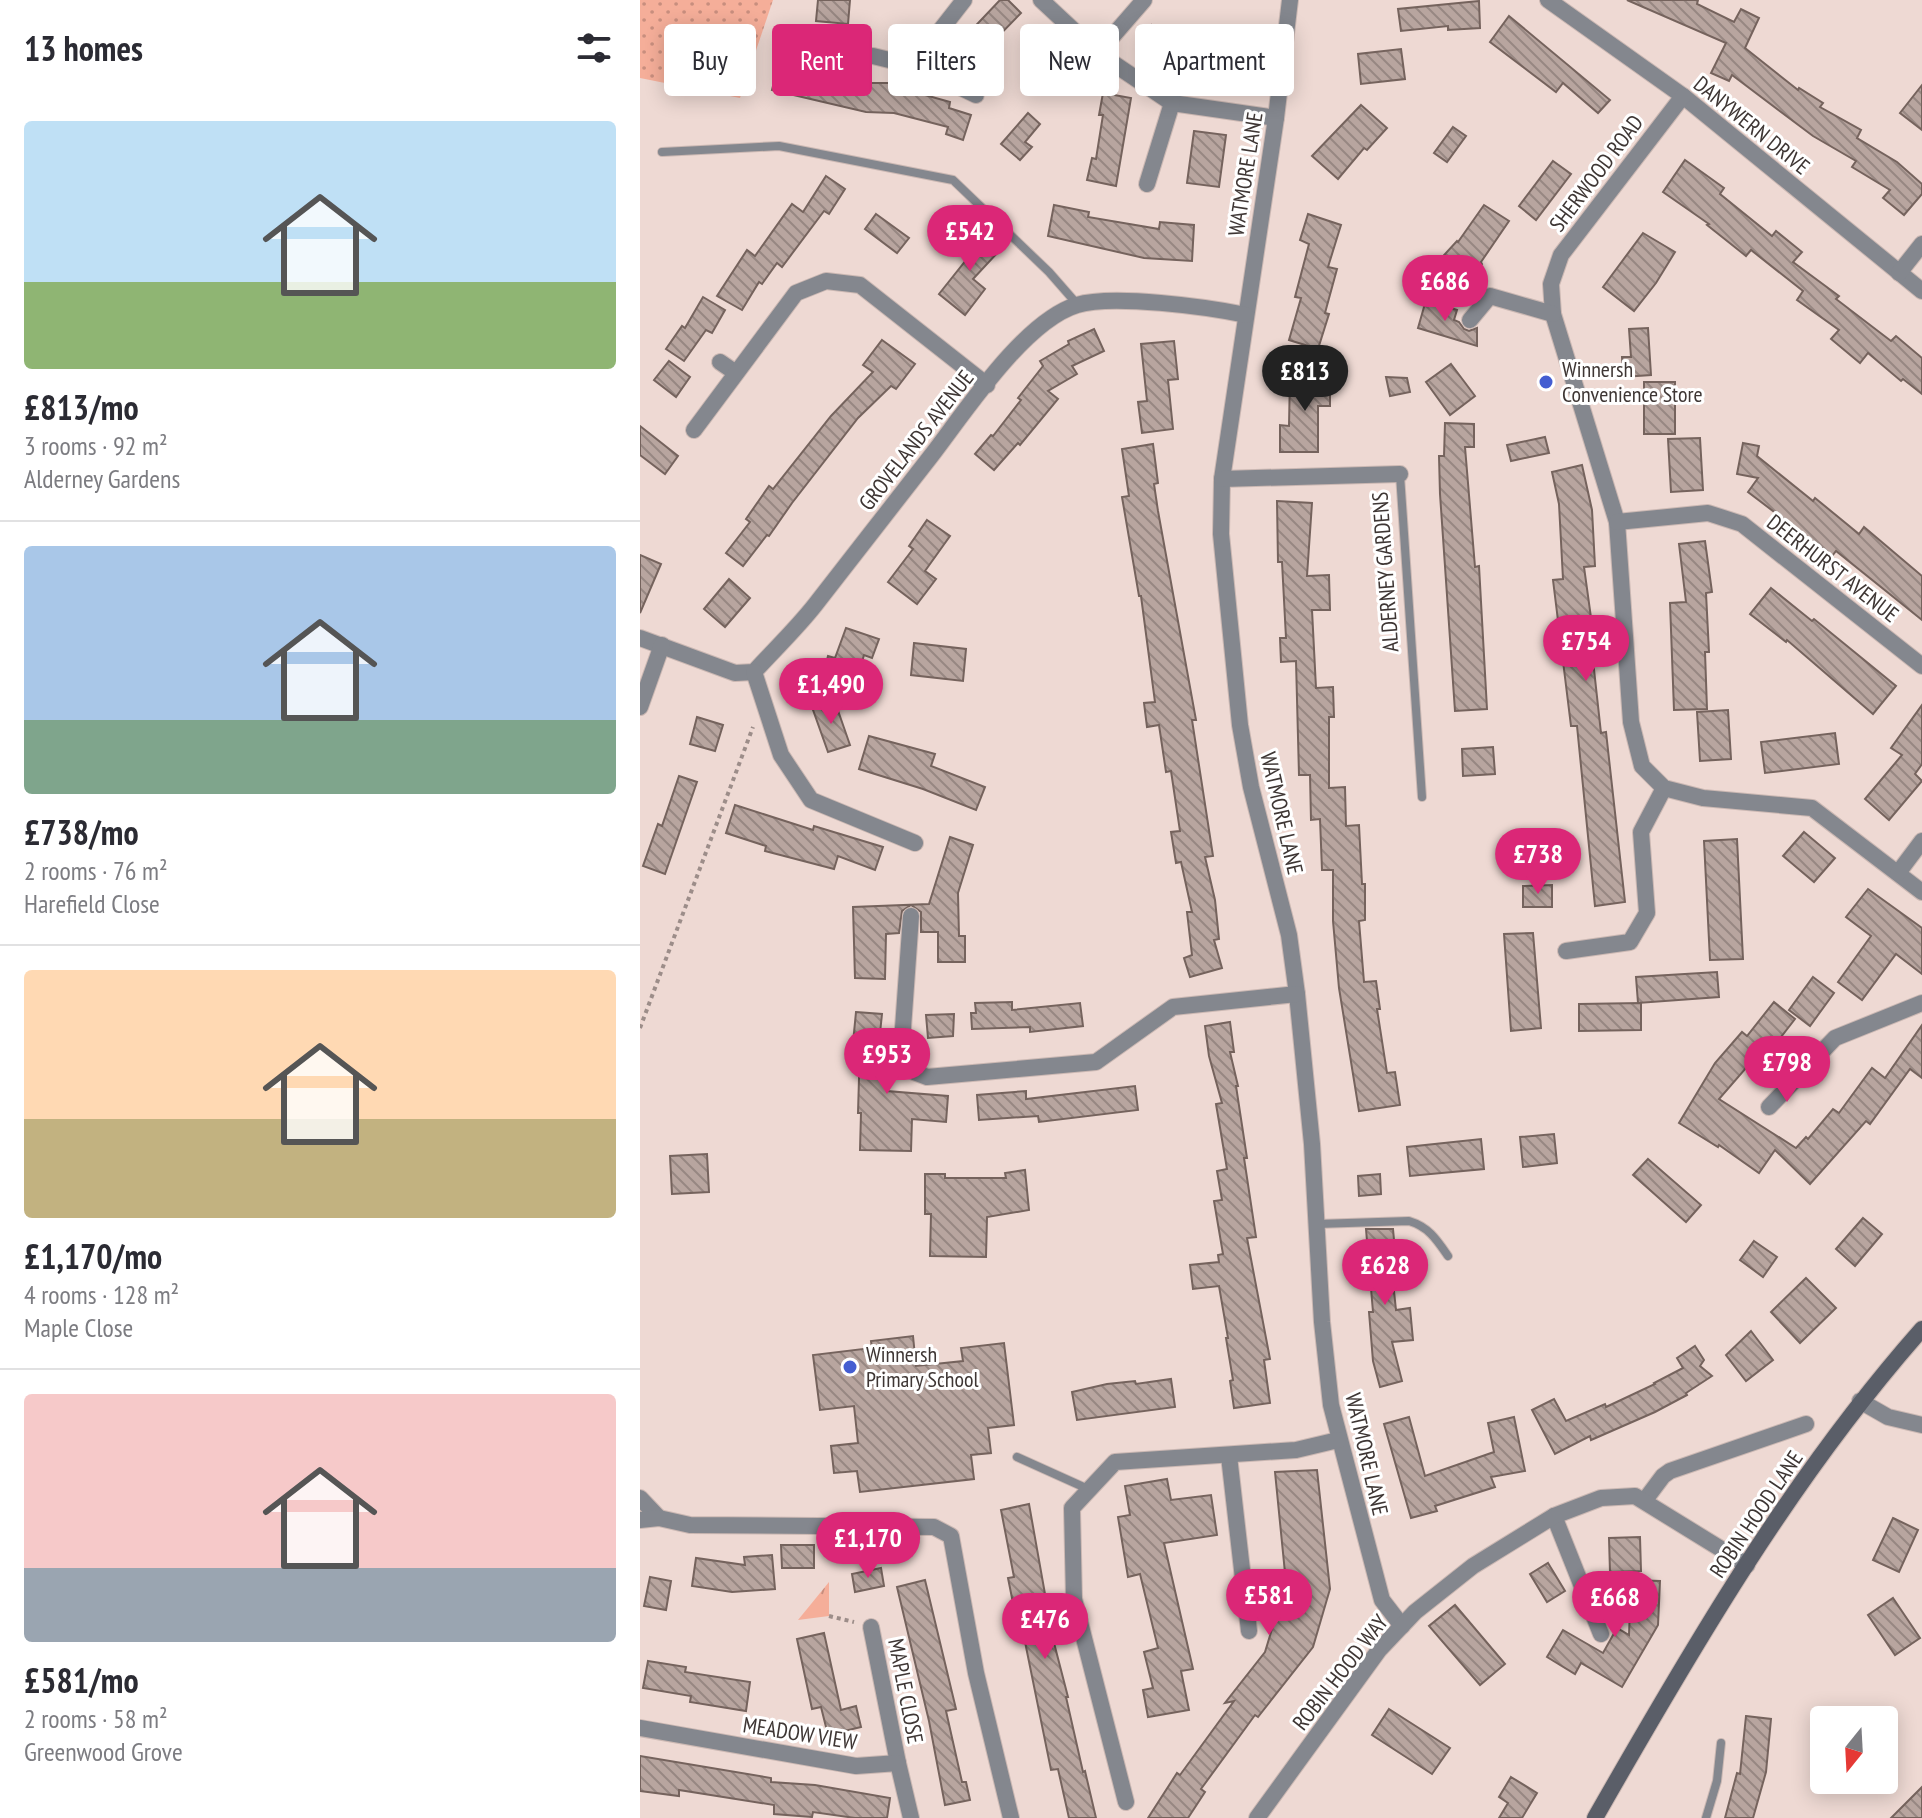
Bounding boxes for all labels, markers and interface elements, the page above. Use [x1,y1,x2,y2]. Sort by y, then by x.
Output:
chip: Buy [664,24,756,96]
chip: Rent [772,24,872,96]
chip: Filters [888,24,1004,96]
chip: New [1020,24,1119,96]
chip: Apartment [1135,24,1294,96]
text: 13 homes [24,26,143,70]
icon: filters [572,26,616,70]
street label: DANYWERN DRIVE [1688,70,1816,180]
street label: SHERWOOD ROAD [1543,109,1649,237]
street label: WATMORE LANE [1221,110,1269,238]
icon: home [248,173,392,317]
pin: £542 [923,205,1017,273]
text: £542 [945,214,995,247]
pin: £686 [1398,255,1492,323]
text: £686 [1420,264,1470,297]
pin: £813 [1258,345,1352,413]
text: £813 [1280,354,1330,387]
place label: Winnersh Convenience Store [1562,355,1703,408]
street label: GROVELANDS AVENUE [853,364,979,516]
marker: Winnersh Convenience Store [1537,373,1555,391]
text: £813/mo [24,385,139,429]
text: 3 rooms · 92 m² [24,429,168,462]
text: Alderney Gardens [24,462,180,495]
street label: ALDERNEY GARDENS [1365,491,1405,653]
street label: DEERHURST AVENUE [1762,508,1904,628]
icon: home [248,598,392,742]
pin: £754 [1539,615,1633,683]
text: £754 [1561,624,1611,657]
pin: £1,490 [766,658,896,726]
text: £1,490 [797,667,865,700]
street label: WATMORE LANE [1254,749,1310,877]
text: £738/mo [24,810,139,854]
pin: £738 [1491,828,1585,896]
text: £738 [1513,837,1563,870]
text: 2 rooms · 76 m² [24,854,168,887]
text: Harefield Close [24,887,160,920]
icon: home [248,1022,392,1166]
pin: £953 [840,1028,934,1096]
pin: £798 [1740,1036,1834,1104]
text: £953 [862,1037,912,1070]
text: £798 [1762,1045,1812,1078]
text: £1,170/mo [24,1234,162,1278]
pin: £628 [1338,1239,1432,1307]
text: £628 [1360,1248,1410,1281]
text: 4 rooms · 128 m² [24,1278,179,1311]
text: Maple Close [24,1311,133,1344]
place label: Winnersh Primary School [866,1340,980,1393]
marker: Winnersh Primary School [841,1358,859,1376]
street label: WATMORE LANE [1339,1390,1395,1518]
street label: ROBIN HOOD LANE [1703,1445,1809,1583]
icon: home [248,1446,392,1590]
pin: £1,170 [803,1512,933,1580]
text: £1,170 [834,1521,902,1554]
pin: £581 [1222,1569,1316,1637]
pin: £668 [1568,1571,1662,1639]
text: £581 [1244,1578,1294,1611]
text: £668 [1590,1580,1640,1613]
pin: £476 [998,1593,1092,1661]
text: £476 [1020,1602,1070,1635]
street label: ROBIN HOOD WAY [1286,1609,1394,1735]
street label: MAPLE CLOSE [882,1636,930,1746]
text: £581/mo [24,1658,139,1702]
text: 2 rooms · 58 m² [24,1702,168,1735]
north arrow [1810,1706,1898,1794]
map controls [1810,1706,1898,1794]
street label: MEADOW VIEW [741,1710,859,1756]
text: Greenwood Grove [24,1735,183,1768]

